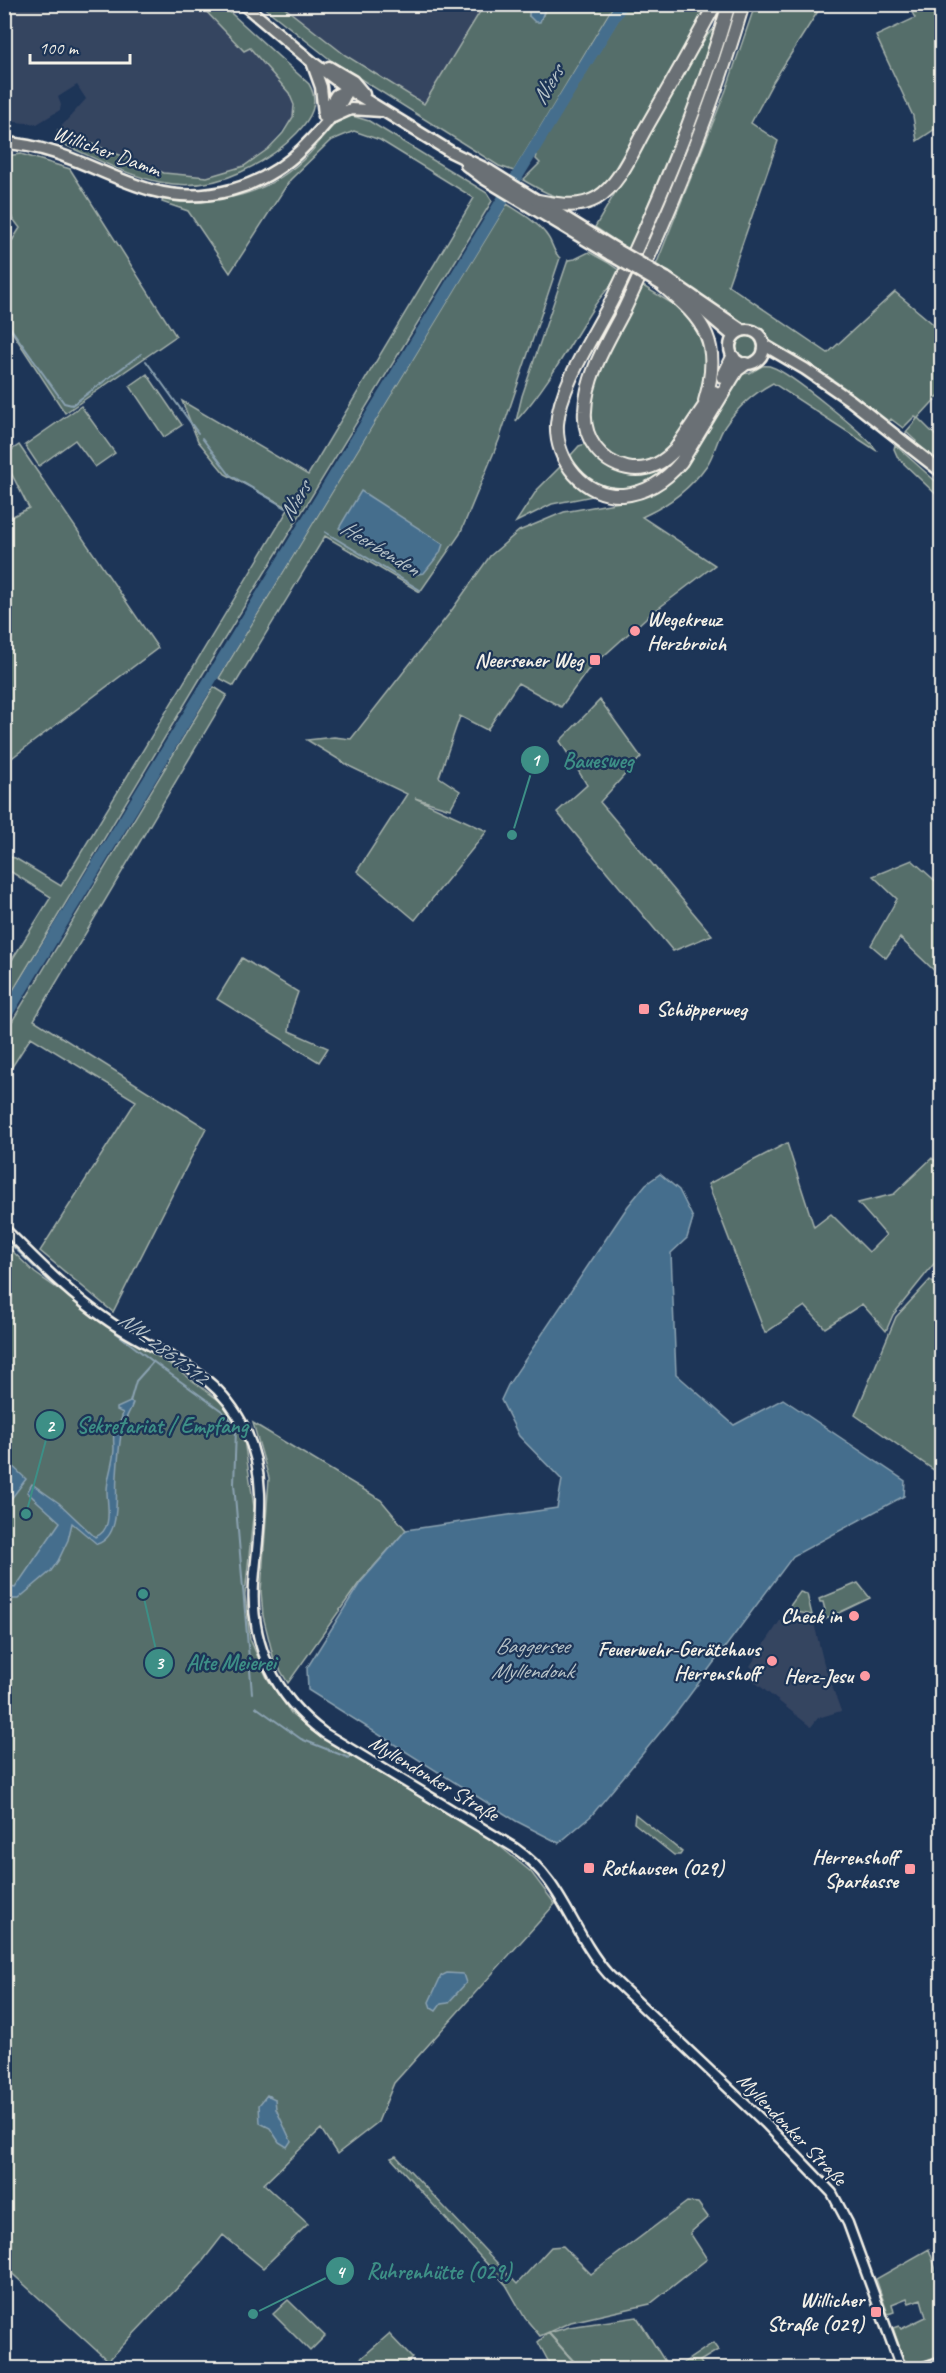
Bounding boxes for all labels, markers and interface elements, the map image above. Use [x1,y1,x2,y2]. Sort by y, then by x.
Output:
scale bar [30,27,130,65]
text: 100 m [39,37,80,59]
water label: Niers [526,58,572,109]
street label: Willicher Damm [50,120,166,183]
water label: Niers [273,474,319,525]
water label: Heerbenden [336,514,426,583]
place label: Wegekreuz Herzbroich [647,606,727,656]
marker: Wegekreuz Herzbroich [628,624,642,638]
place label: Neersener Weg [475,647,585,673]
marker: Neersener Weg [588,653,602,667]
callout: Bauesweg [520,740,646,780]
text: Bauesweg [562,747,636,775]
text: 1 [531,749,541,771]
place label: Schöpperweg [656,996,749,1022]
marker: Schöpperweg [637,1002,651,1016]
water label: NN_2861512 [113,1305,216,1393]
callout: Sekretariat / Empfang [35,1405,260,1445]
text: Sekretariat / Empfang [76,1412,250,1440]
text: 2 [46,1415,56,1437]
place label: Check in [781,1603,843,1629]
marker: Check in [847,1609,861,1623]
water label: Baggersee Myllendonk [491,1632,577,1685]
place label: Feuerwehr-Gerätehaus Herrenshoff [598,1636,764,1686]
callout: Alte Meierei [144,1643,288,1683]
text: Alte Meierei [186,1649,279,1677]
text: 3 [155,1652,165,1674]
marker: Feuerwehr-Gerätehaus Herrenshoff [765,1654,779,1668]
place label: Herz-Jesu [784,1663,855,1689]
marker: Herz-Jesu [858,1669,872,1683]
street label: Myllendonker Straße [364,1729,505,1828]
place label: Herrenshoff Sparkasse [812,1844,902,1894]
place label: Rothausen (029) [601,1855,726,1881]
marker: Rothausen (029) [582,1861,596,1875]
marker: Herrenshoff Sparkasse [903,1862,917,1876]
street label: Myllendonker Straße [732,2067,854,2192]
callout: Ruhrenhütte (029) [325,2251,524,2291]
text: Ruhrenhütte (029) [367,2258,513,2286]
text: 4 [336,2261,346,2283]
place label: Willicher Straße (029) [767,2287,866,2337]
marker: Willicher Straße (029) [869,2305,883,2319]

